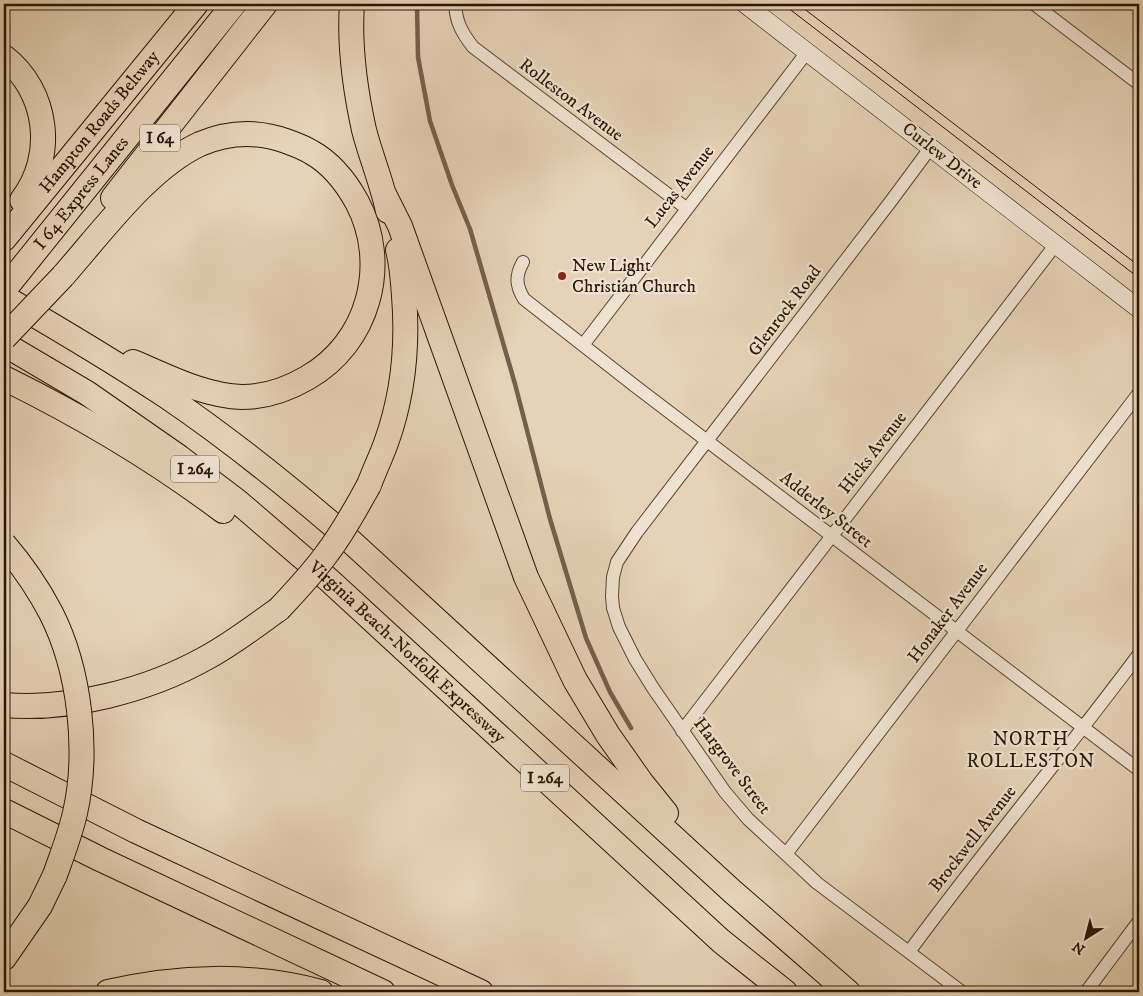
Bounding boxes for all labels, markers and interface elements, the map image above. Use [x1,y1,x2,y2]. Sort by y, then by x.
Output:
street label: Hampton Roads Beltway [35,46,165,198]
street label: Rolleston Avenue [515,54,627,146]
street label: Curlew Drive [898,118,986,194]
road number: I 64 [140,125,180,152]
street label: I 64 Express Lanes [30,132,134,254]
street label: Lucas Avenue [641,141,719,233]
place label: New Light Christian Church [572,255,696,298]
street label: Glenrock Road [744,261,826,361]
marker: New Light Christian Church [556,270,568,282]
street label: Hicks Avenue [834,408,912,498]
road number: I 264 [171,456,219,482]
street label: Adderley Street [775,467,877,553]
street label: Virginia Beach-Norfolk Expressway [303,556,510,748]
street label: Honaker Avenue [903,559,993,667]
street label: Hargrove Street [688,713,776,819]
district label: NORTH ROLLESTON [967,728,1095,773]
road number: I 264 [521,764,569,791]
street label: Brockwell Avenue [925,781,1021,897]
north arrow [1060,914,1110,964]
text: N [1069,937,1089,958]

